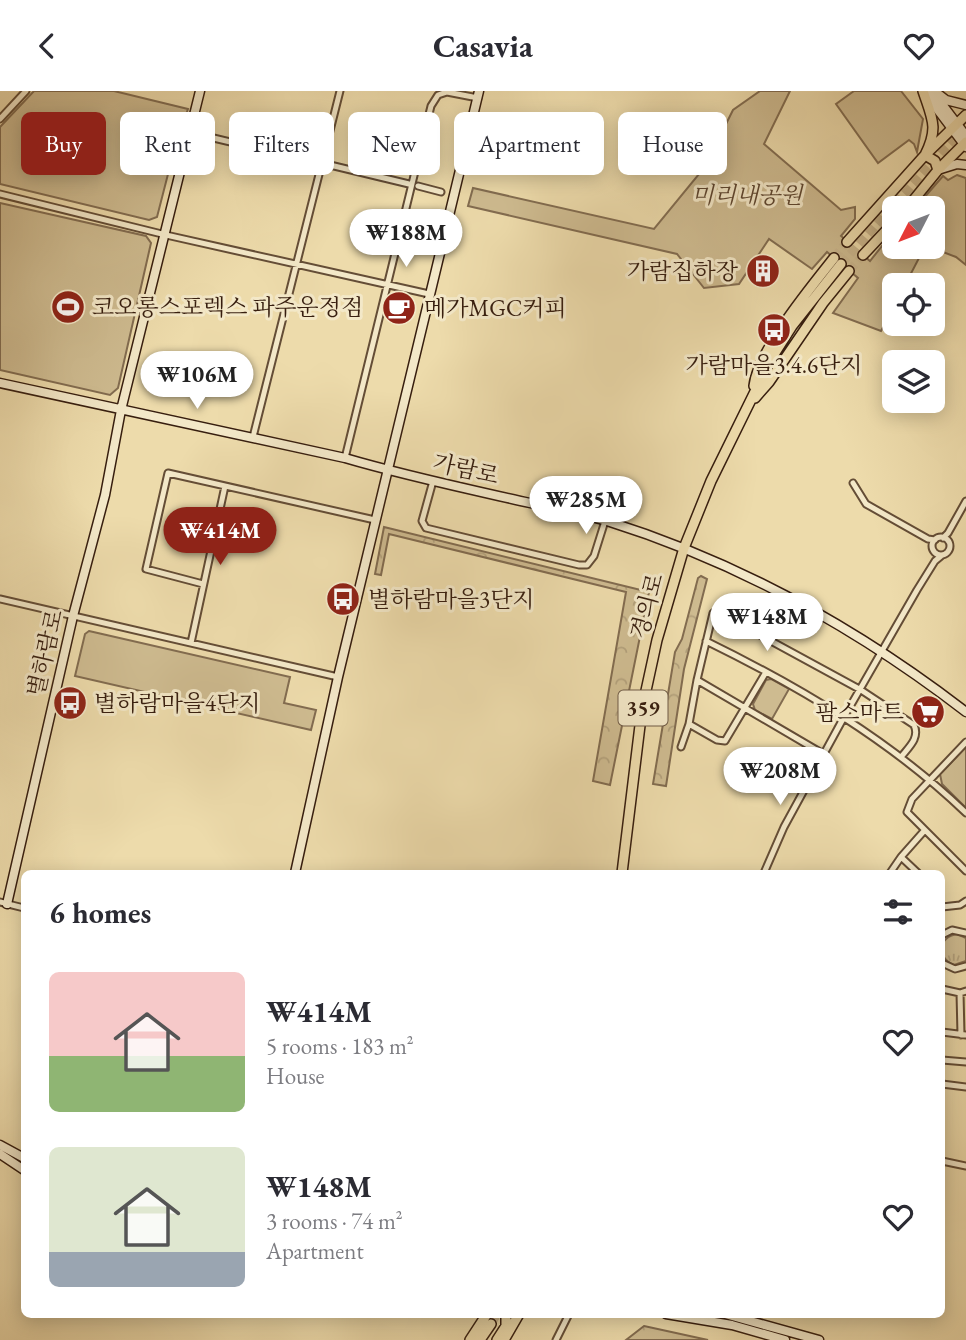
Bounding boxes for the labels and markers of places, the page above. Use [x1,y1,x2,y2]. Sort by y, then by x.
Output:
pin: ₩188M [357,209,455,269]
building icon: 가람집하장 [744,252,782,290]
place label: 가람집하장 [627,256,739,286]
sports icon: 코오롱스포렉스 파주운정점 [49,288,87,326]
cafe icon: 메가MGC커피 [380,289,418,327]
place label: 코오롱스포렉스 파주운정점 [92,292,363,322]
place label: 메가MGC커피 [424,293,567,323]
bus stop icon: 가람마을3.4.6단지 [755,311,793,349]
place label: 가람마을3.4.6단지 [685,350,863,380]
pin: ₩106M [148,351,246,411]
pin: ₩285M [537,477,635,536]
pin: ₩414M [171,507,269,567]
bus stop icon: 별하람마을3단지 [324,580,362,618]
place label: 별하람마을3단지 [368,584,535,614]
pin: ₩148M [718,594,816,653]
bus stop icon: 별하람마을4단지 [51,684,89,722]
place label: 별하람마을4단지 [94,688,261,718]
supermarket icon: 팜스마트 [909,693,947,731]
place label: 팜스마트 [815,697,904,727]
pin: ₩208M [731,747,829,807]

